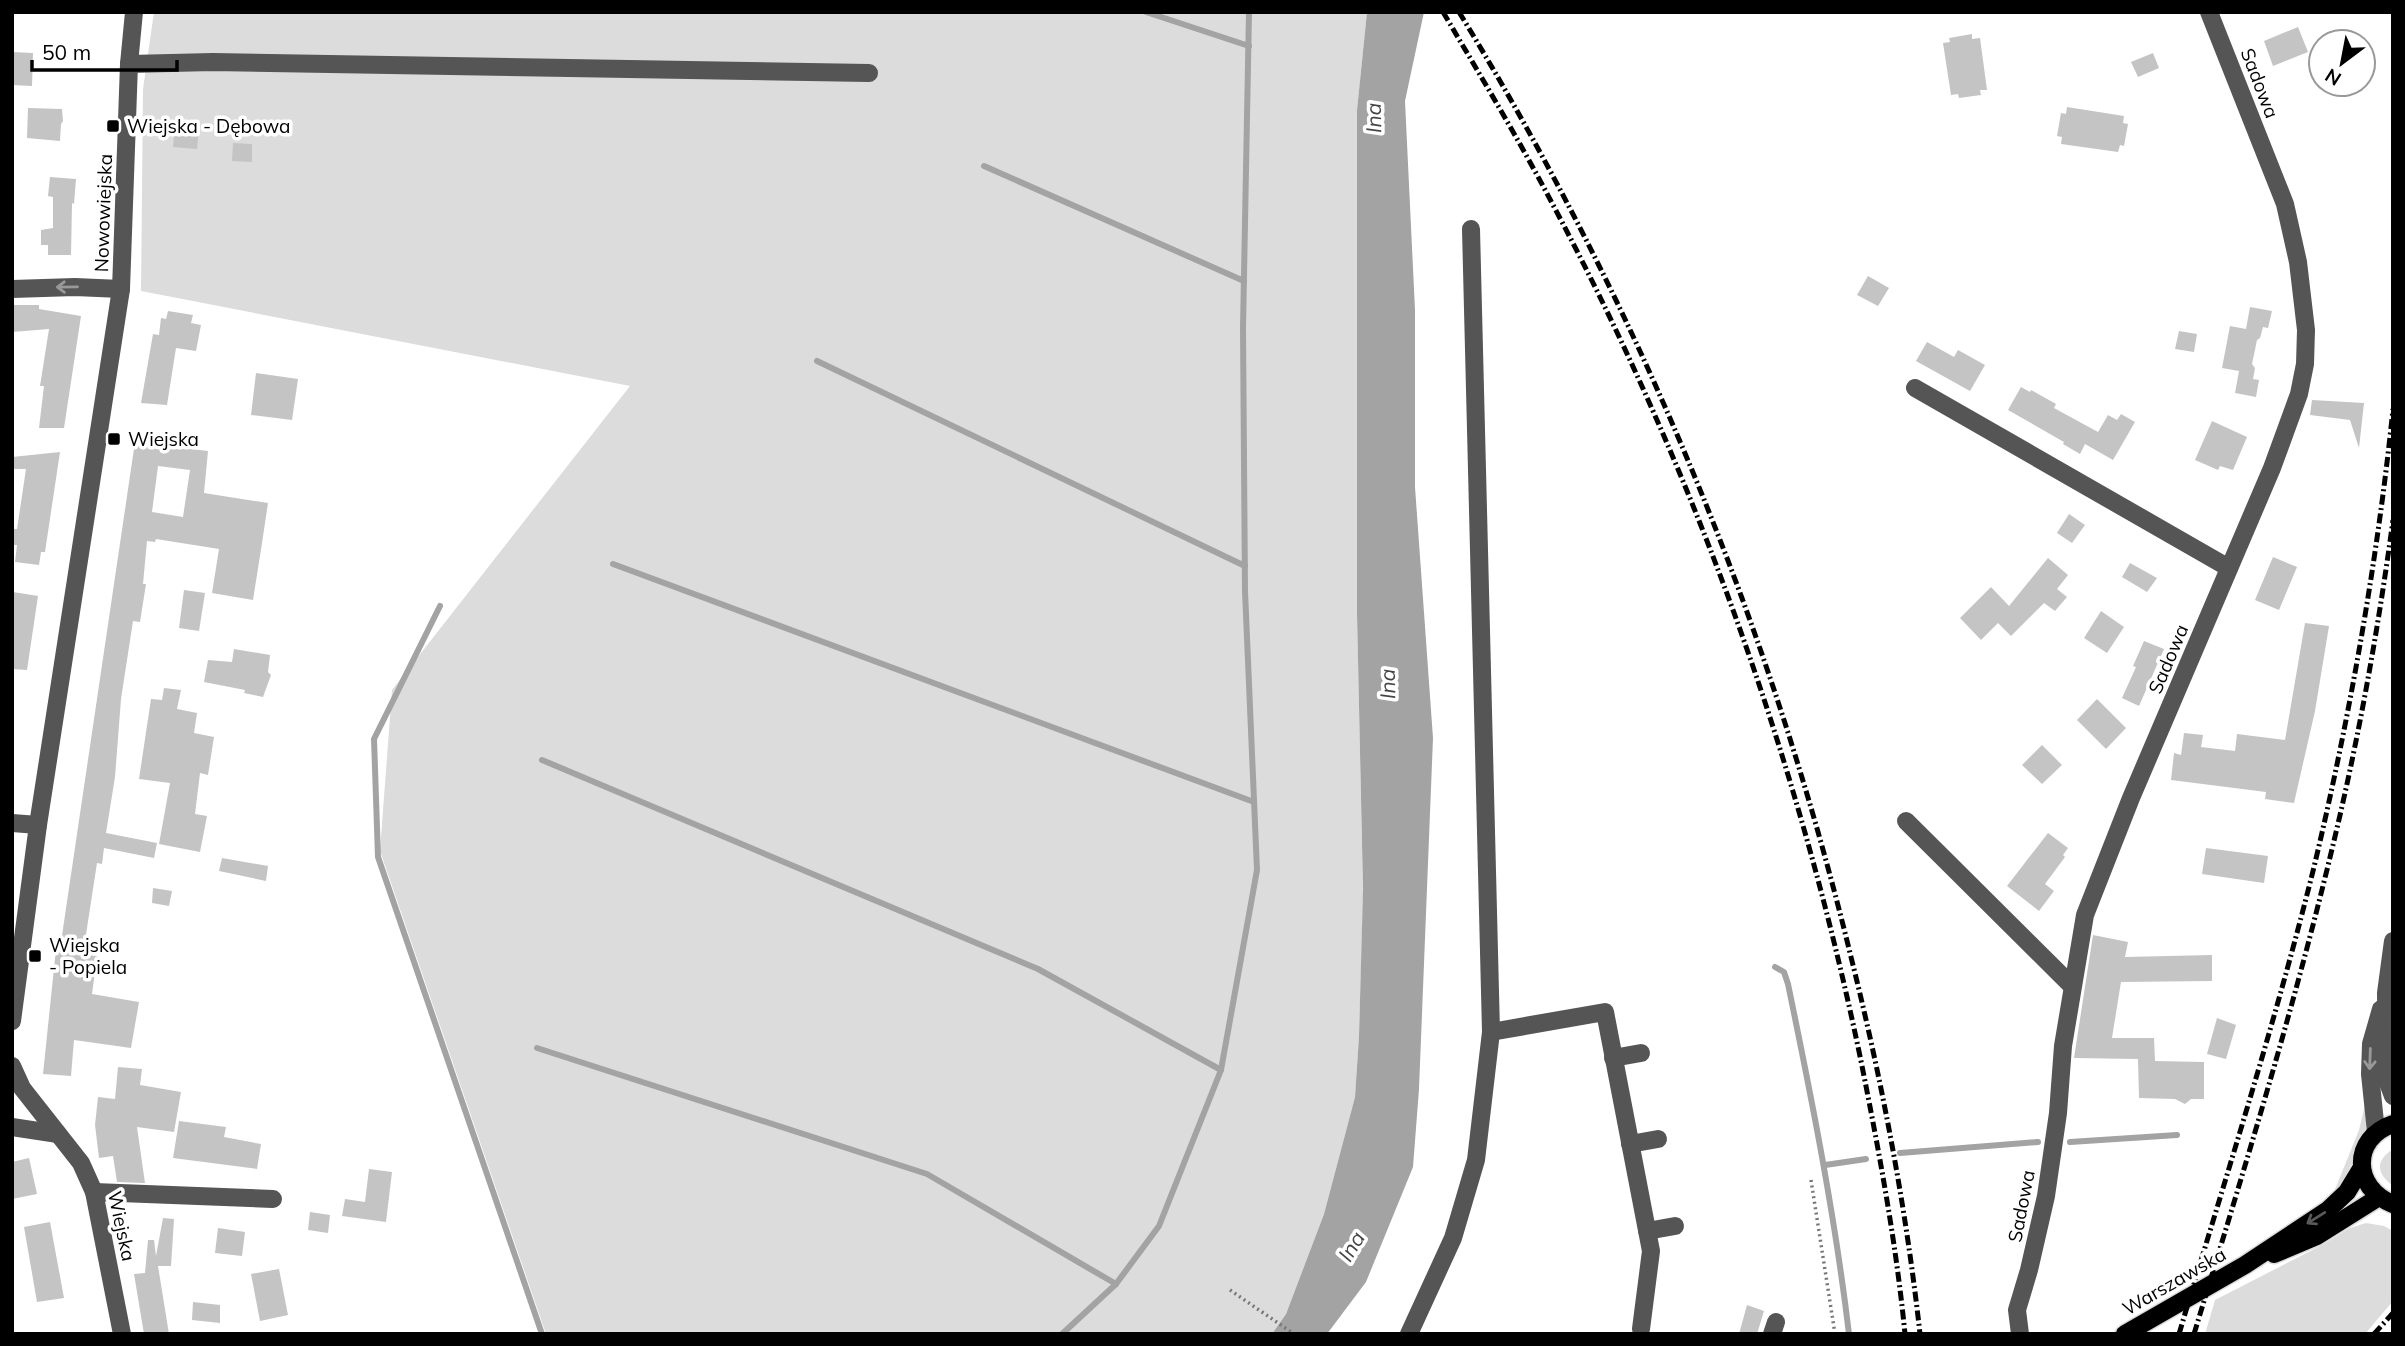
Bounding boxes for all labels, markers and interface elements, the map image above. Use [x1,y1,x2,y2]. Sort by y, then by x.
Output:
scale bar [32,28,177,72]
north arrow [2307,28,2377,98]
text: 50 m [42,39,91,65]
street label: Sadowa [2236,45,2284,121]
text: N [2321,63,2345,91]
water label: Ina [1360,103,1386,133]
place label: Wiejska - Dębowa [127,114,290,138]
marker: Wiejska - Dębowa [105,118,121,134]
street label: Nowowiejska [89,153,117,273]
one-way arrow [56,280,79,294]
place label: Wiejska [128,427,199,451]
marker: Wiejska [106,431,122,447]
street label: Sadowa [2143,621,2193,697]
water label: Ina [1374,669,1400,699]
place label: Wiejska - Popiela [49,933,127,979]
marker: Wiejska - Popiela [27,948,43,964]
one-way arrow [2364,1047,2377,1070]
street label: Sadowa [2002,1168,2040,1244]
street label: Wiejska [103,1189,141,1263]
one-way arrow [2306,1212,2326,1226]
water label: Ina [1332,1226,1370,1266]
street label: Warszawska [2118,1242,2230,1320]

